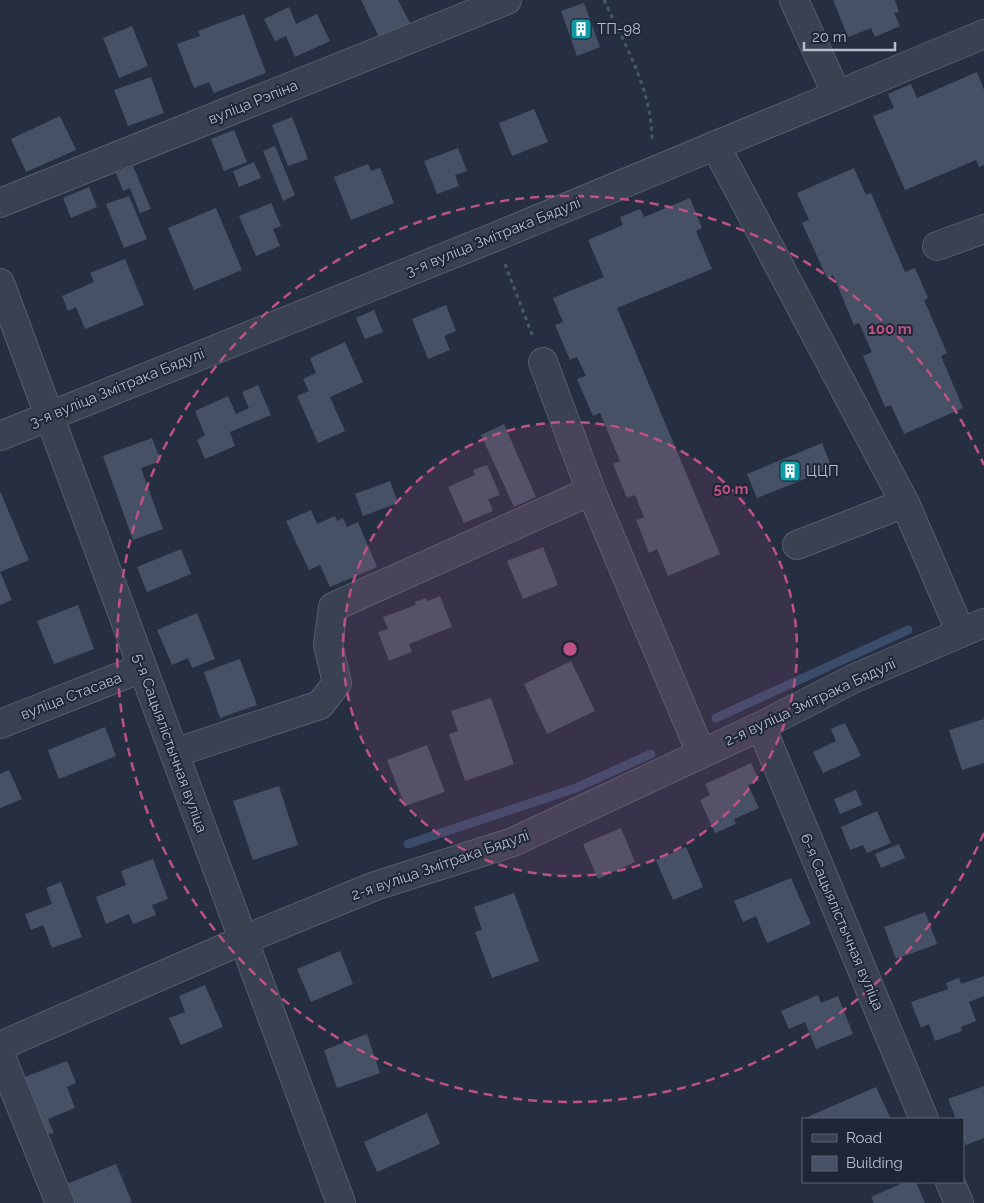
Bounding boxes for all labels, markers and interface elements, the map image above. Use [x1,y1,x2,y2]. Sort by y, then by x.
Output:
building icon: ТП-98 [569,17,593,41]
place label: ТП-98 [597,20,641,38]
scale bar [804,20,895,52]
text: 20 m [812,28,847,46]
street label: вуліца Рэпіна [206,76,300,128]
street label: 3-я вуліца Змітрака Бядулі [403,194,583,280]
text: 100 m [868,320,912,338]
street label: 3-я вуліца Змітрака Бядулі [27,345,207,431]
building icon: ЦЦП [778,459,802,483]
place label: ЦЦП [806,462,839,480]
text: 50 m [713,480,749,498]
centre of rings [561,640,579,658]
street label: 5-я Сацыялістычная вуліца [129,651,211,835]
street label: 2-я вуліца Змітрака Бядулі [722,654,898,750]
street label: вуліца Стасава [18,668,124,724]
street label: 2-я вуліца Змітрака Бядулі [349,826,531,904]
street label: 6-я Сацыялістычная вуліца [796,831,888,1013]
legend [802,1118,964,1183]
text: Road [846,1129,882,1147]
text: Building [846,1154,903,1172]

